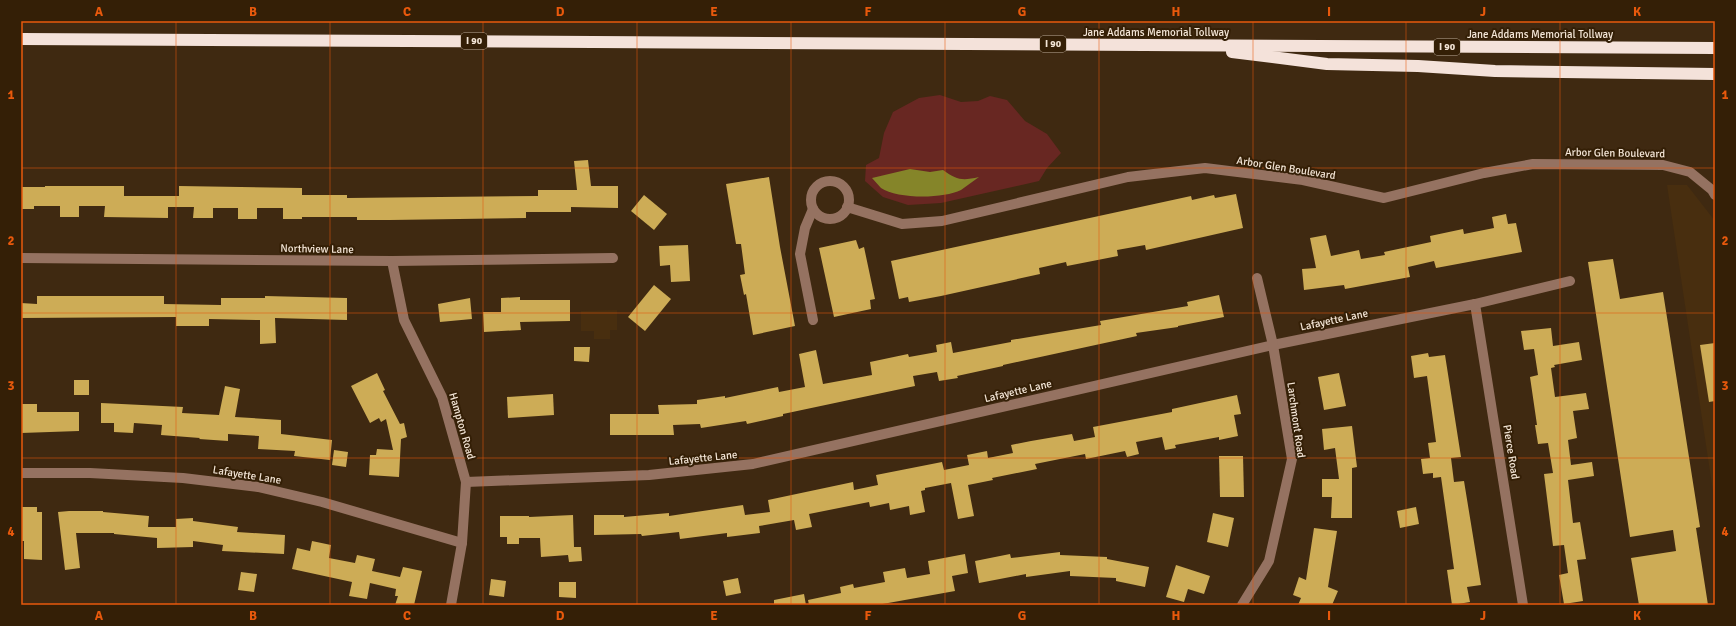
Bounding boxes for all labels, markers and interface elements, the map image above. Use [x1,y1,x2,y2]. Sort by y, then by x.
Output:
text: A [95,4,104,20]
text: B [249,4,257,20]
text: C [403,4,411,20]
text: D [556,4,565,20]
text: E [710,4,718,20]
text: F [865,4,872,20]
text: G [1018,4,1026,20]
text: H [1172,4,1180,20]
text: I [1327,4,1331,20]
text: J [1480,4,1486,20]
text: K [1633,4,1641,20]
street label: Jane Addams Memorial Tollway [1083,26,1230,39]
street label: Jane Addams Memorial Tollway [1467,28,1614,41]
road number: I 90 [461,33,487,49]
road number: I 90 [1040,36,1066,52]
road number: I 90 [1434,39,1460,55]
text: 1 [7,87,15,103]
text: 1 [1721,87,1729,103]
street label: Arbor Glen Boulevard [1565,146,1665,160]
street label: Arbor Glen Boulevard [1236,154,1337,182]
text: 2 [7,233,15,249]
text: 2 [1721,233,1729,249]
street label: Northview Lane [280,242,354,256]
street label: Lafayette Lane [1299,306,1369,334]
street label: Lafayette Lane [983,377,1053,405]
text: 3 [7,378,15,394]
text: 3 [1721,378,1729,394]
street label: Larchmont Road [1284,381,1308,459]
street label: Hampton Road [446,391,478,461]
street label: Pierce Road [1500,424,1522,480]
street label: Lafayette Lane [668,448,738,468]
street label: Lafayette Lane [212,463,282,487]
text: 4 [7,524,15,540]
text: 4 [1721,524,1729,540]
text: A [95,608,104,624]
text: B [249,608,257,624]
text: C [403,608,411,624]
text: D [556,608,565,624]
text: E [710,608,718,624]
text: F [865,608,872,624]
text: G [1018,608,1026,624]
text: H [1172,608,1180,624]
text: I [1327,608,1331,624]
text: J [1480,608,1486,624]
text: K [1633,608,1641,624]

